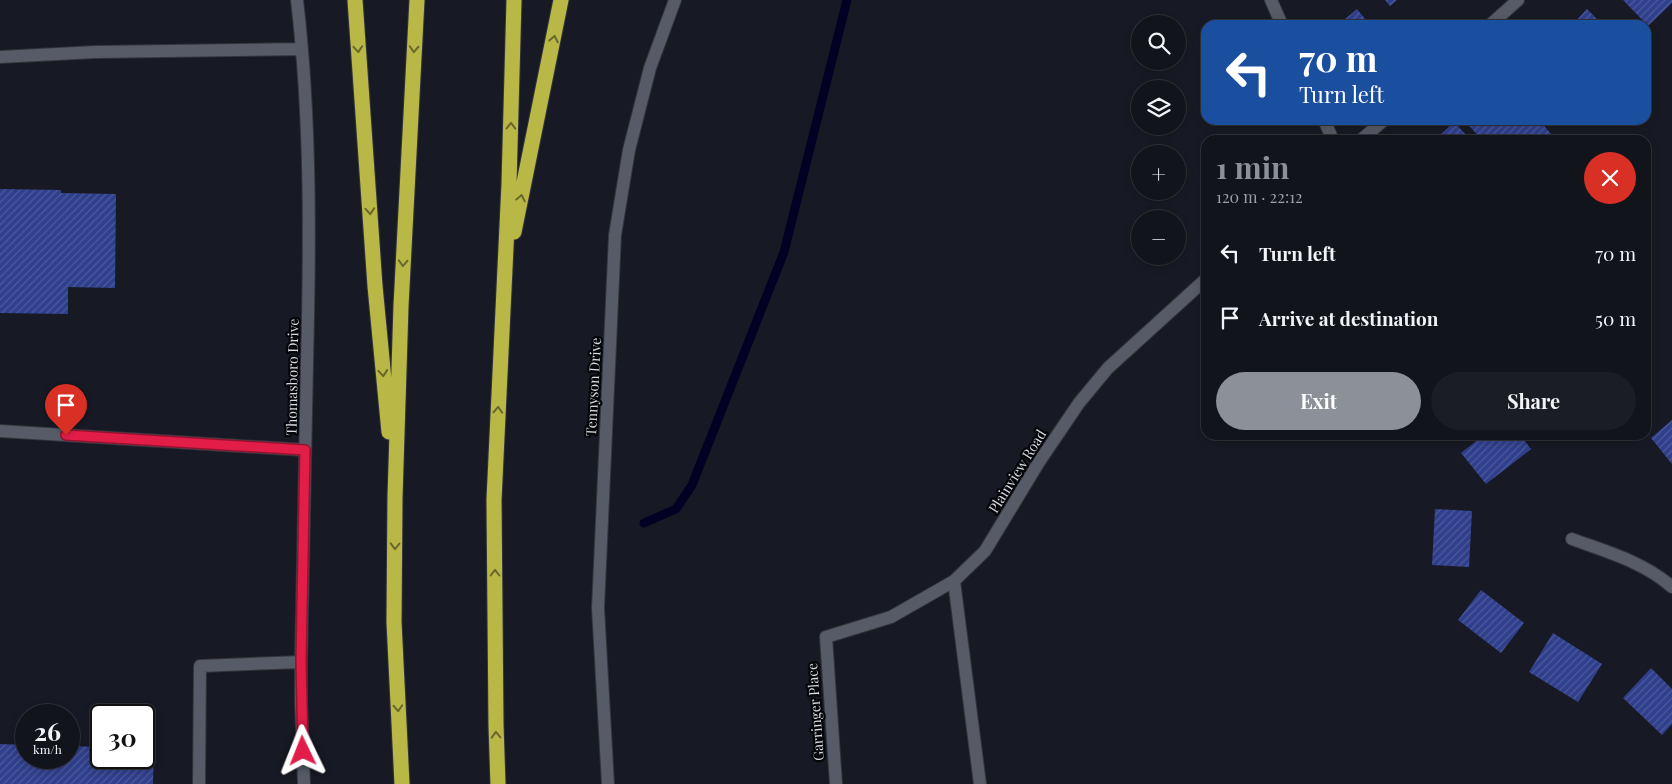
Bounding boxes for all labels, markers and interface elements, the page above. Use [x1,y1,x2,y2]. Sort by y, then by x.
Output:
map controls [1131,15,1186,265]
button: search [1131,15,1186,70]
one-way arrow [548,34,558,43]
text: 70 m [1299,34,1377,81]
icon: left [1216,40,1281,105]
one-way arrow [353,45,364,53]
one-way arrow [409,45,420,53]
text: Turn left [1299,79,1384,109]
button: layers [1131,80,1186,135]
one-way arrow [505,122,516,130]
button: + [1131,145,1186,200]
text: 1 min [1216,147,1290,187]
button: close [1584,152,1636,204]
text: 120 m · 22:12 [1216,186,1303,207]
one-way arrow [515,194,526,202]
one-way arrow [364,207,375,215]
button: − [1131,210,1186,265]
icon: left [1216,239,1244,267]
text: Turn left [1259,240,1336,266]
text: 70 m [1595,240,1636,266]
one-way arrow [397,260,408,268]
icon: arrive [1216,304,1244,332]
text: Arrive at destination [1259,305,1439,331]
text: 50 m [1595,305,1636,331]
street label: Thomasboro Drive [281,318,303,436]
street label: Tennyson Drive [581,337,605,437]
one-way arrow [378,369,389,377]
button: Exit [1216,372,1421,430]
button: Share [1431,372,1636,430]
pin [45,384,87,435]
icon: arrive [52,391,80,419]
one-way arrow [493,406,503,414]
street label: Plainview Road [984,426,1050,516]
one-way arrow [389,542,400,550]
one-way arrow [490,569,500,576]
street label: Garringer Place [802,662,828,762]
speed limit sign: 30 [90,704,155,769]
one-way arrow [393,705,404,713]
text: 26 [34,714,61,747]
position arrow [276,724,328,776]
one-way arrow [491,731,501,739]
text: km/h [33,741,62,757]

